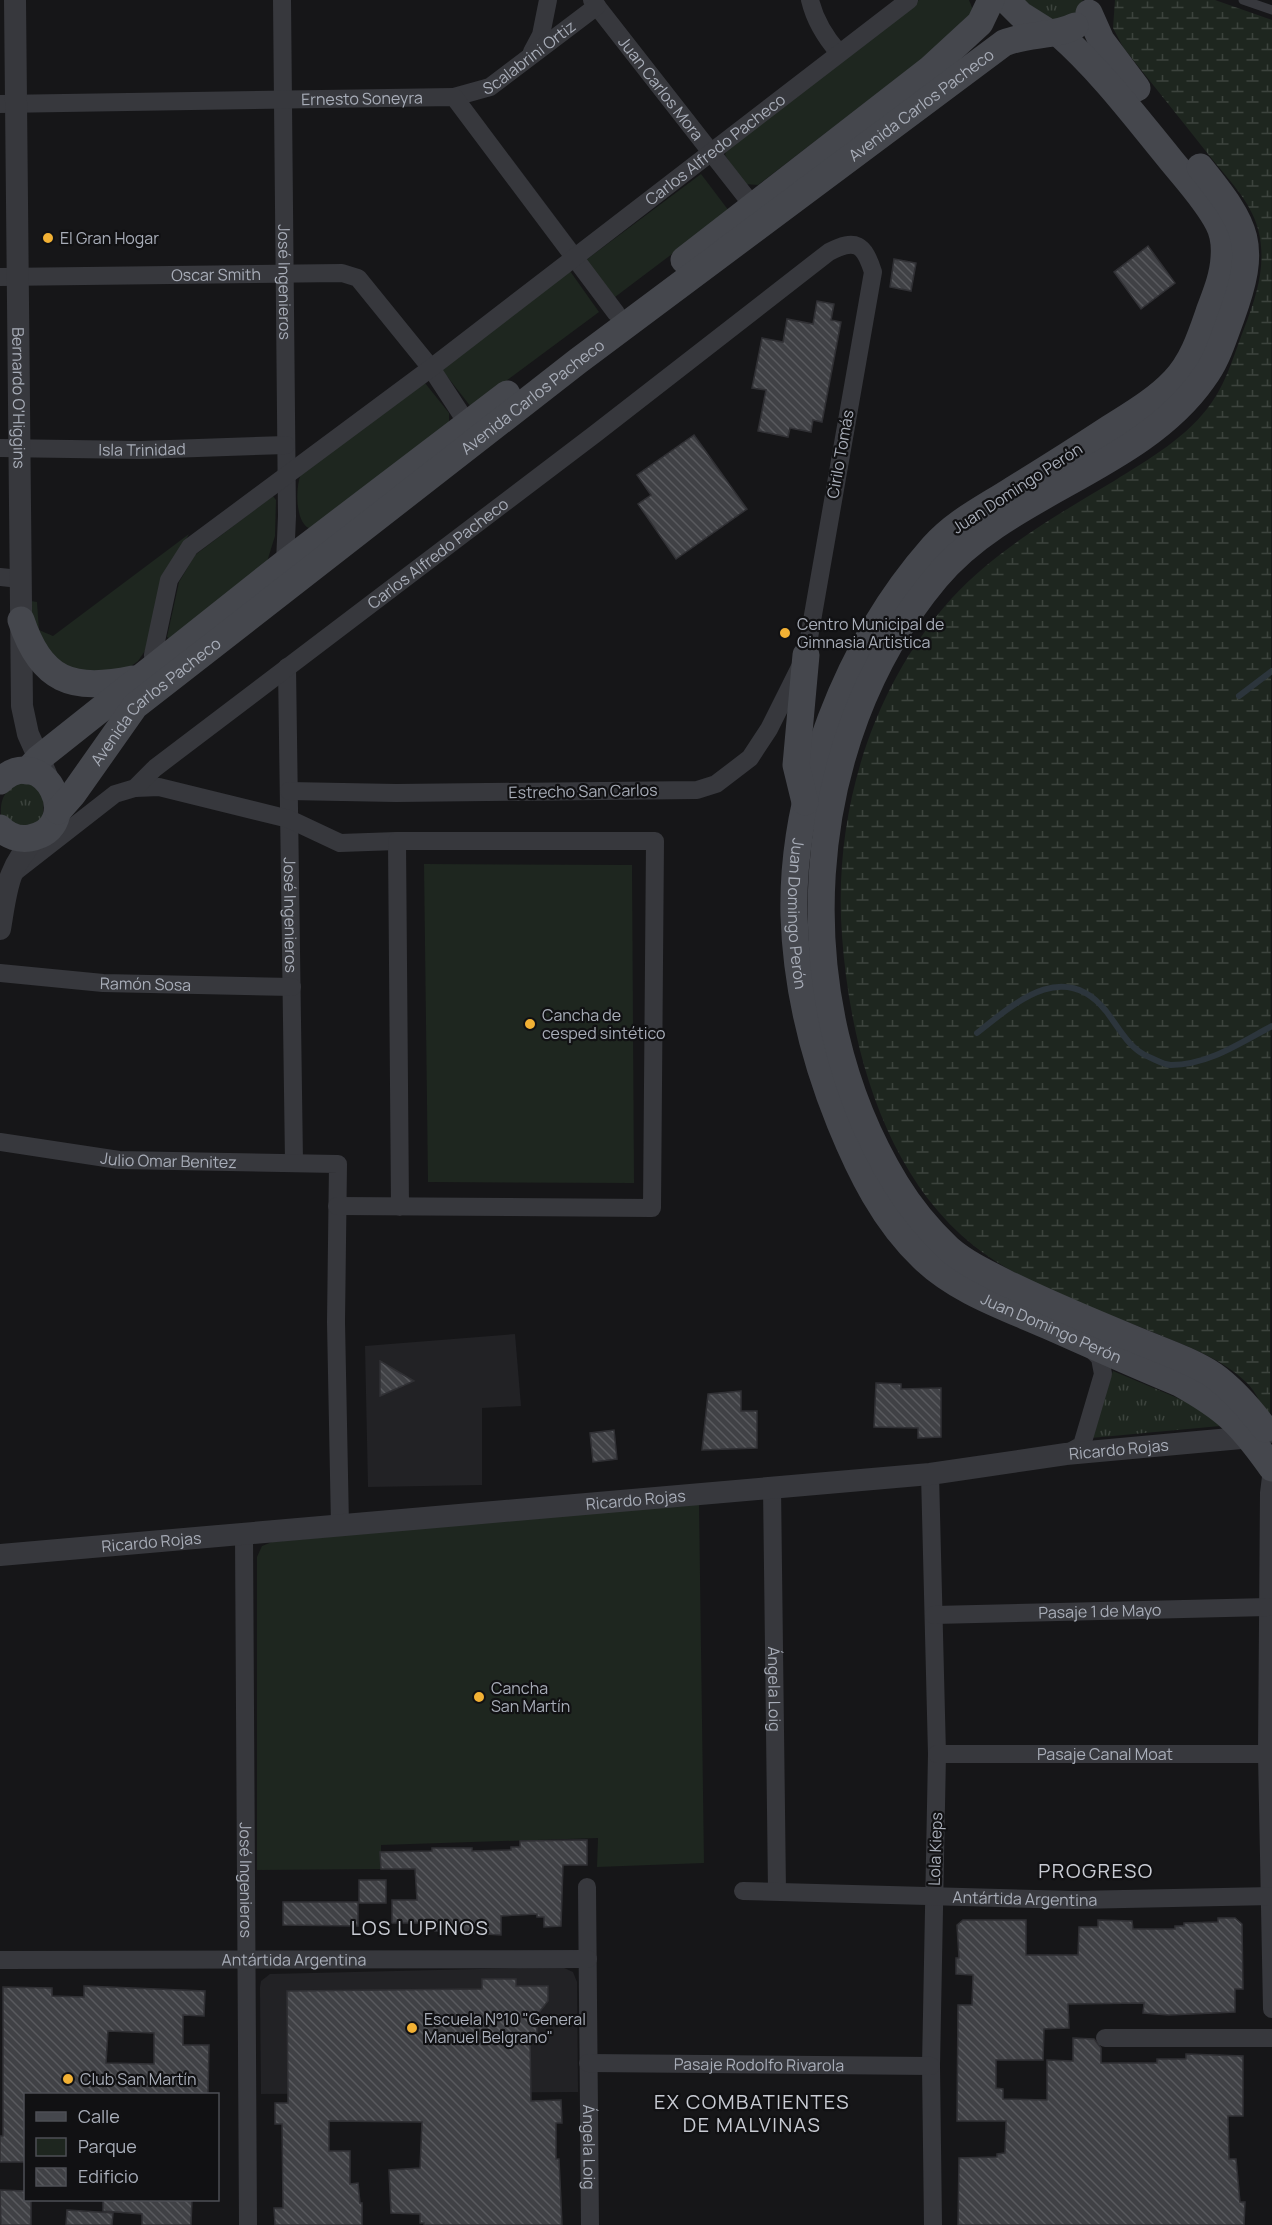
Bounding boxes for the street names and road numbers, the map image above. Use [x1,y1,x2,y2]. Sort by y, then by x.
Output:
street label: Scalabrini Ortiz [480,15,580,100]
street label: Juan Carlos Mora [613,32,709,145]
street label: Avenida Carlos Pacheco [844,43,998,166]
street label: Ernesto Soneyra [301,86,423,110]
street label: Carlos Alfredo Pacheco [640,88,790,210]
street label: José Ingenieros [273,224,296,340]
street label: Oscar Smith [171,263,261,286]
street label: Bernardo O'Higgins [7,327,31,469]
street label: Avenida Carlos Pacheco [456,334,609,459]
street label: Cirilo Tomás [821,408,859,500]
street label: Isla Trinidad [98,437,186,461]
street label: Juan Domingo Perón [948,438,1086,538]
street label: Carlos Alfredo Pacheco [363,493,513,614]
street label: Avenida Carlos Pacheco [85,632,225,770]
street label: Estrecho San Carlos [508,779,658,803]
street label: Juan Domingo Perón [783,837,812,991]
street label: José Ingenieros [279,857,302,973]
street label: Ramón Sosa [100,972,191,996]
street label: Julio Omar Benitez [99,1146,237,1173]
street label: Juan Domingo Perón [977,1287,1125,1368]
street label: Ricardo Rojas [1068,1434,1170,1465]
street label: Ricardo Rojas [585,1484,686,1515]
street label: Ricardo Rojas [101,1527,202,1557]
street label: Pasaje 1 de Mayo [1038,1599,1162,1623]
street label: Ángela Loig [763,1646,786,1732]
street label: Pasaje Canal Moat [1037,1743,1173,1765]
street label: Lola Kieps [923,1812,947,1886]
street label: José Ingenieros [235,1822,257,1938]
street label: Antártida Argentina [952,1886,1097,1911]
street label: Antártida Argentina [222,1948,366,1971]
street label: Pasaje Rodolfo Rivarola [674,2053,844,2076]
street label: Ángela Loig [578,2104,601,2190]

